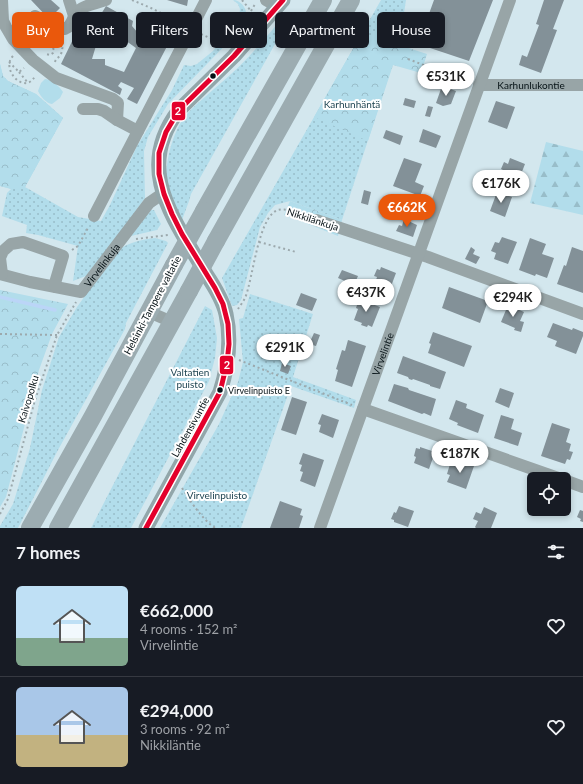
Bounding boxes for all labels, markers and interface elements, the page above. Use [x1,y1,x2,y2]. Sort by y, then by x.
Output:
chip: Buy [12,12,64,48]
chip: Rent [72,12,128,48]
chip: Filters [136,12,202,48]
chip: New [210,12,267,48]
chip: Apartment [275,12,369,48]
chip: House [377,12,445,48]
pin: €531K [418,63,474,97]
text: €531K [426,68,466,84]
unlabelled marker [208,71,218,81]
street label: Karhunlukontie [497,79,565,91]
park label: Karhunhäntä [324,98,380,110]
line badge: 2 [171,101,186,121]
text: 2 [175,104,181,117]
pin: €176K [473,170,529,204]
text: €176K [481,175,521,191]
pin: €662K [379,194,435,228]
text: €662K [387,199,427,215]
street label: Nikkilänkuja [286,205,340,233]
street label: Virvelinkuja [81,241,122,289]
street label: Helsinki-Tampere valtatie [121,254,183,356]
pin: €437K [338,279,394,313]
text: €437K [346,284,386,300]
pin: €294K [485,284,541,318]
text: €294K [493,289,533,305]
street label: Virvelintie [369,331,396,377]
pin: €291K [257,334,313,368]
text: €291K [265,339,305,355]
line badge: 2 [219,355,234,375]
text: 2 [224,358,230,371]
park label: Valtatien puisto [171,366,209,390]
street label: Kaivopolku [15,374,41,424]
marker: Virvelinpuisto E [215,385,225,395]
place label: Virvelinpuisto E [228,385,290,396]
street label: Lahdensivuntie [169,395,211,459]
pin: €187K [432,440,488,474]
text: €187K [440,445,480,461]
map controls [527,472,571,516]
button: locate [527,472,571,516]
park label: Virvelinpuisto [187,489,248,501]
icon: filters [545,541,567,563]
text: 7 homes [16,542,80,563]
text: €662,000 [140,600,213,621]
icon: home [48,602,96,650]
icon: heart [545,615,567,637]
text: 4 rooms · 152 m² [140,621,237,637]
text: Virvelintie [140,637,198,653]
text: €294,000 [140,700,213,721]
icon: home [48,703,96,751]
icon: heart [545,716,567,738]
text: 3 rooms · 92 m² [140,721,230,737]
text: Nikkiläntie [140,737,201,753]

